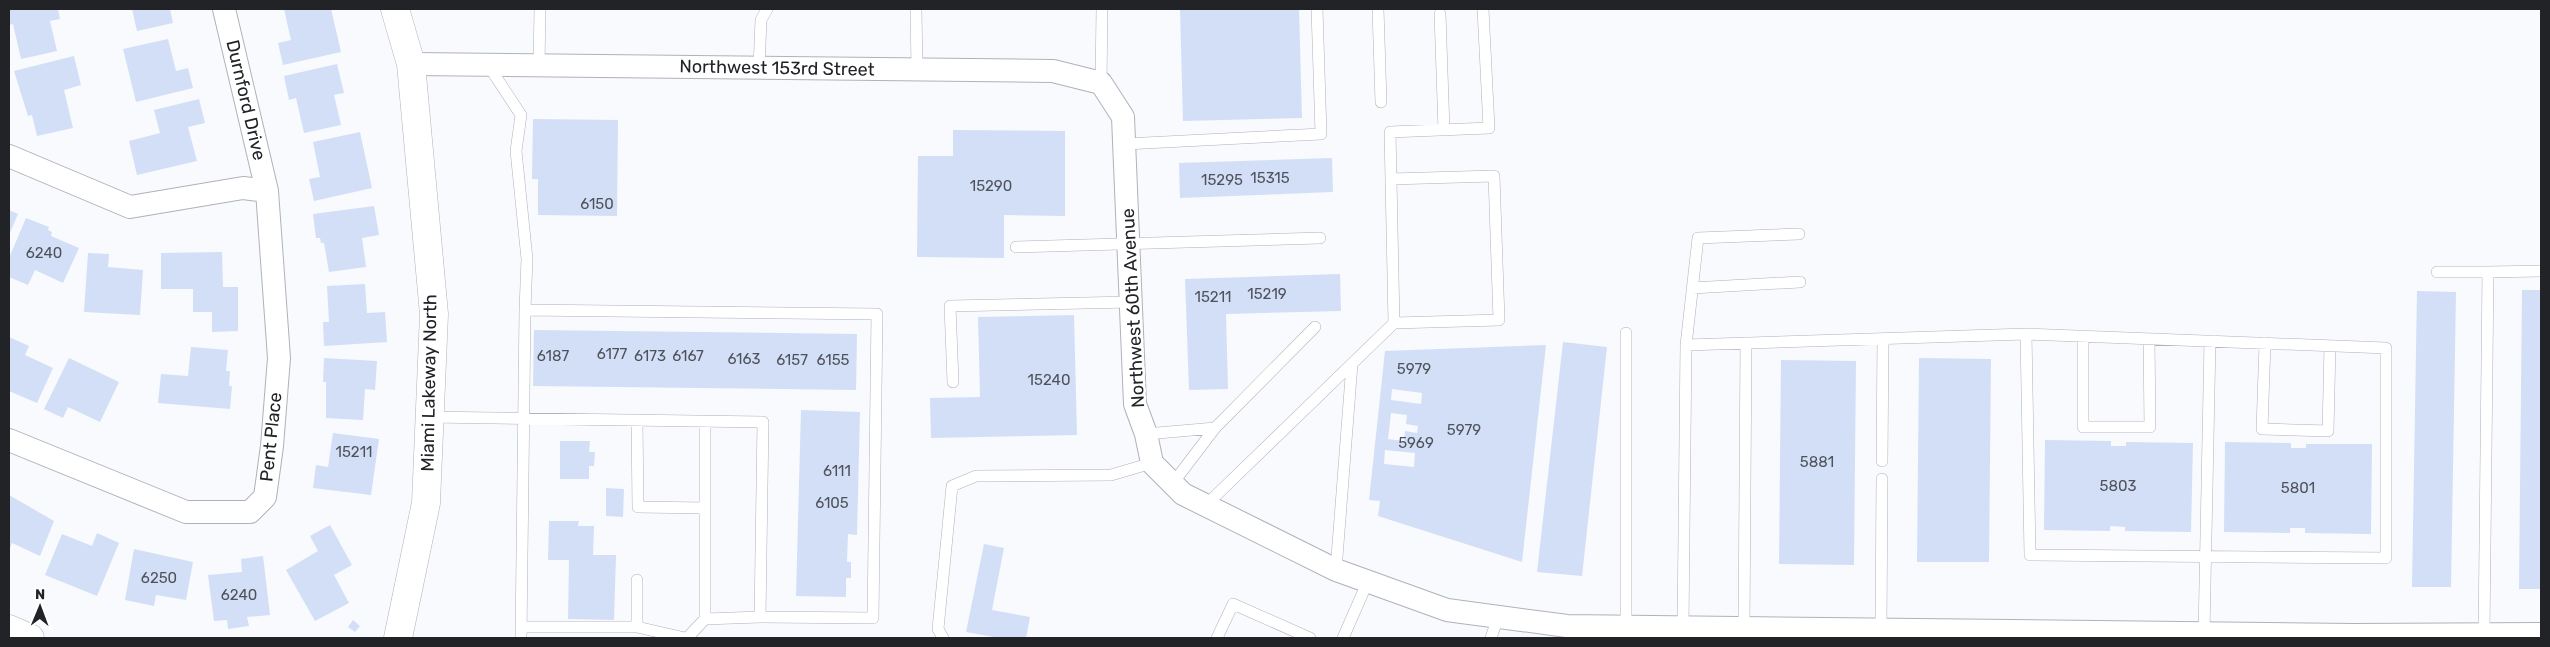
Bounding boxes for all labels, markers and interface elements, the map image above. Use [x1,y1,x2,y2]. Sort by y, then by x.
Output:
street label: Durnford Drive [221,38,271,162]
street label: Northwest 153rd Street [679,55,875,81]
house number: 15315 [1250,169,1290,187]
house number: 15295 [1201,171,1243,189]
house number: 15290 [970,177,1012,195]
house number: 6150 [580,195,614,213]
street label: Northwest 60th Avenue [1117,208,1149,408]
house number: 6240 [26,244,62,262]
house number: 15219 [1247,285,1287,303]
house number: 15211 [1195,288,1231,306]
street label: Miami Lakeway North [416,294,442,472]
house number: 6177 [597,345,628,363]
house number: 6187 [537,347,569,365]
house number: 6173 [634,347,666,365]
house number: 6167 [672,347,704,365]
house number: 6163 [727,350,761,368]
house number: 6157 [776,351,808,369]
house number: 6155 [817,351,850,369]
house number: 5979 [1397,360,1431,378]
house number: 15240 [1028,371,1070,389]
street label: Pent Place [255,391,287,483]
house number: 5979 [1447,421,1481,439]
house number: 5969 [1398,434,1434,452]
house number: 15211 [336,443,372,461]
house number: 5881 [1800,453,1834,471]
house number: 6111 [823,462,851,480]
house number: 5803 [2100,477,2137,495]
house number: 5801 [2281,479,2315,497]
house number: 6105 [815,494,849,512]
house number: 6250 [141,569,177,587]
north arrow [15,582,65,632]
text: N [35,586,45,603]
house number: 6240 [221,586,257,604]

